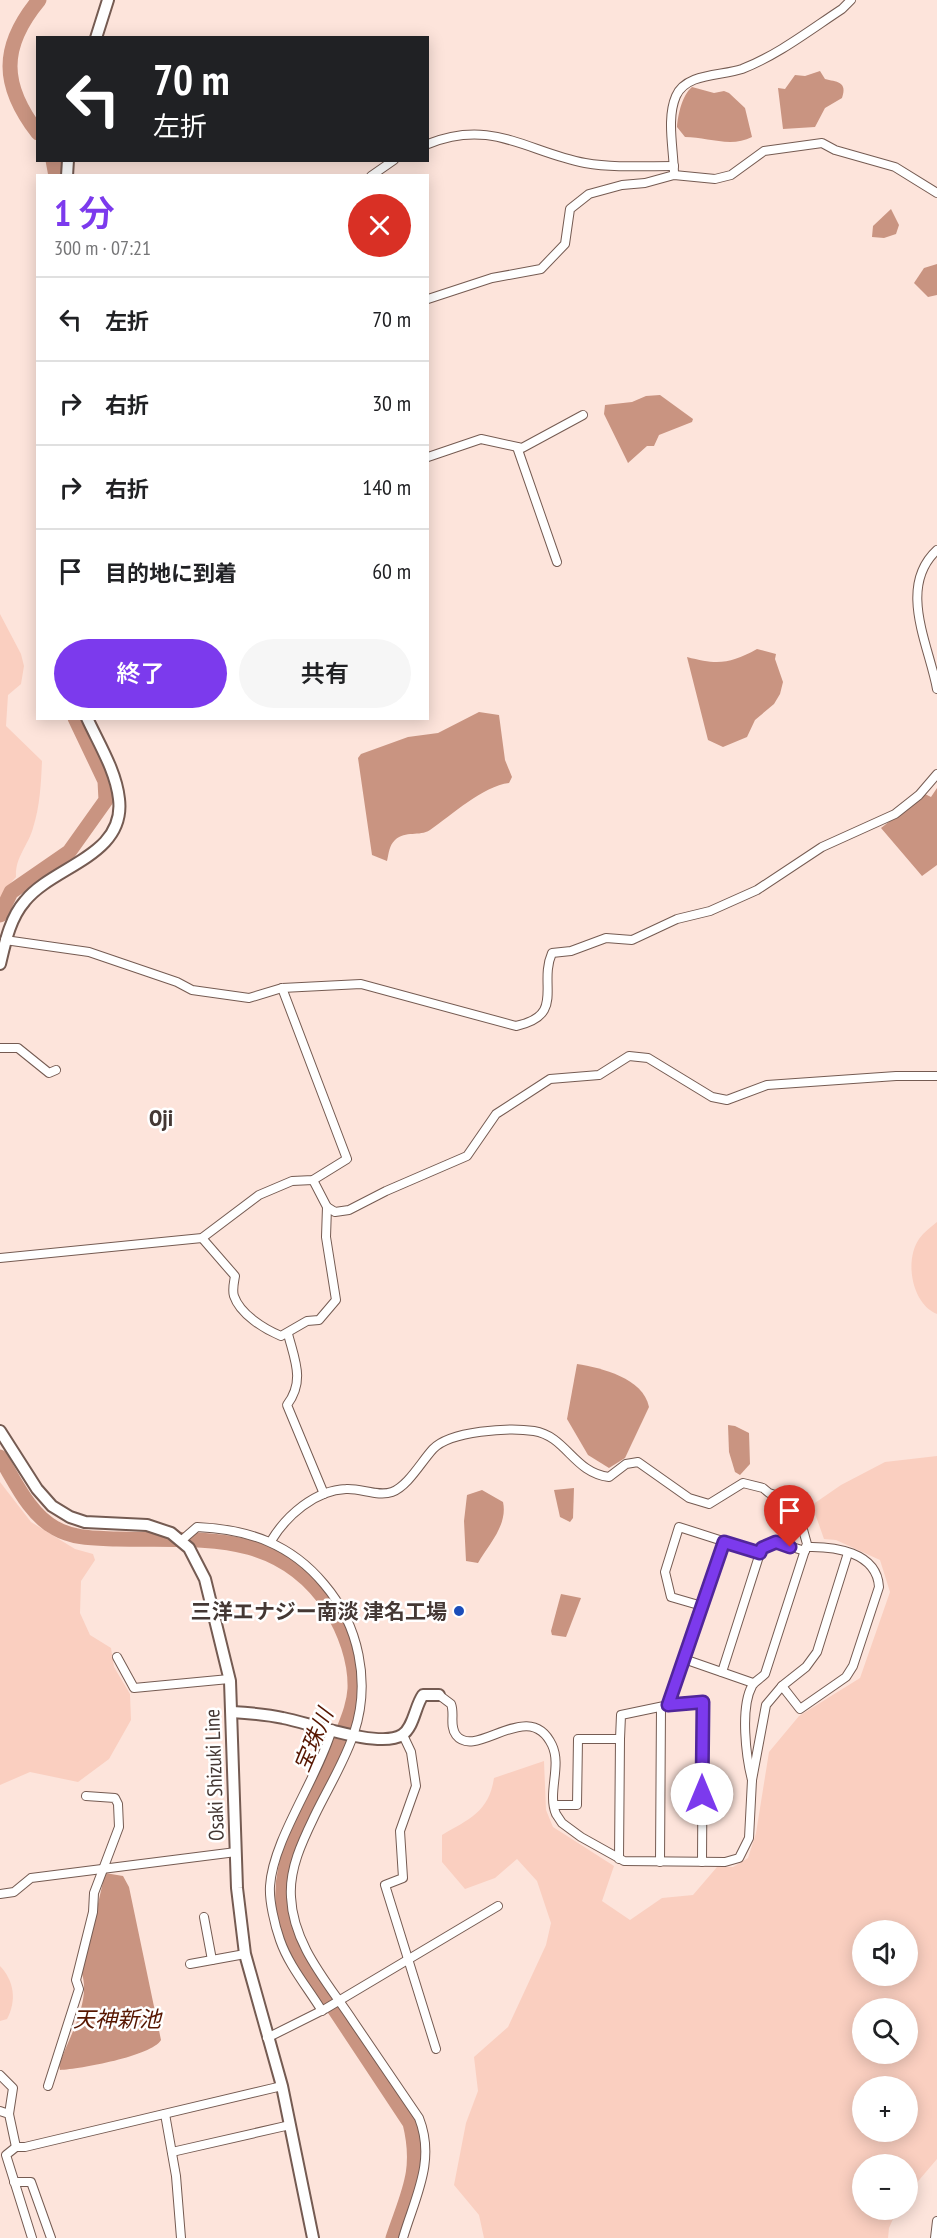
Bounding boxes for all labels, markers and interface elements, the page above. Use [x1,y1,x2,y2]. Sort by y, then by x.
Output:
text: 70 m [153,52,230,107]
icon: left [54,60,132,138]
text: 左折 [153,109,207,143]
text: 1 分 [54,189,115,236]
button: close [348,194,411,257]
text: 300 m · 07:21 [54,235,151,261]
icon: left [54,303,87,336]
text: 70 m [372,305,411,333]
text: 左折 [105,307,149,335]
icon: right [54,387,87,420]
text: 30 m [372,389,411,417]
text: 右折 [105,391,149,419]
icon: right [54,471,87,504]
text: 140 m [362,473,411,501]
text: 右折 [105,475,149,503]
icon: arrive [54,555,87,588]
text: 60 m [372,557,411,585]
text: 目的地に到着 [105,559,237,587]
button: 終了 [54,639,227,708]
button: 共有 [239,639,411,708]
district label: Oji [149,1102,173,1133]
pin [764,1485,815,1547]
icon: arrive [773,1494,806,1527]
place label: 三洋エナジー南淡 津名工場 [191,1598,447,1625]
marker: 三洋エナジー南淡 津名工場 [452,1604,466,1618]
water label: 宝珠川 [287,1702,340,1776]
street label: Osaki Shizuki Line [198,1709,230,1841]
position arrow [670,1762,734,1826]
map controls [852,1920,918,2220]
button: sound [852,1920,918,1986]
button: search [852,1998,918,2064]
water label: 天神新池 [73,2005,163,2033]
button: + [852,2076,918,2142]
button: − [852,2154,918,2220]

